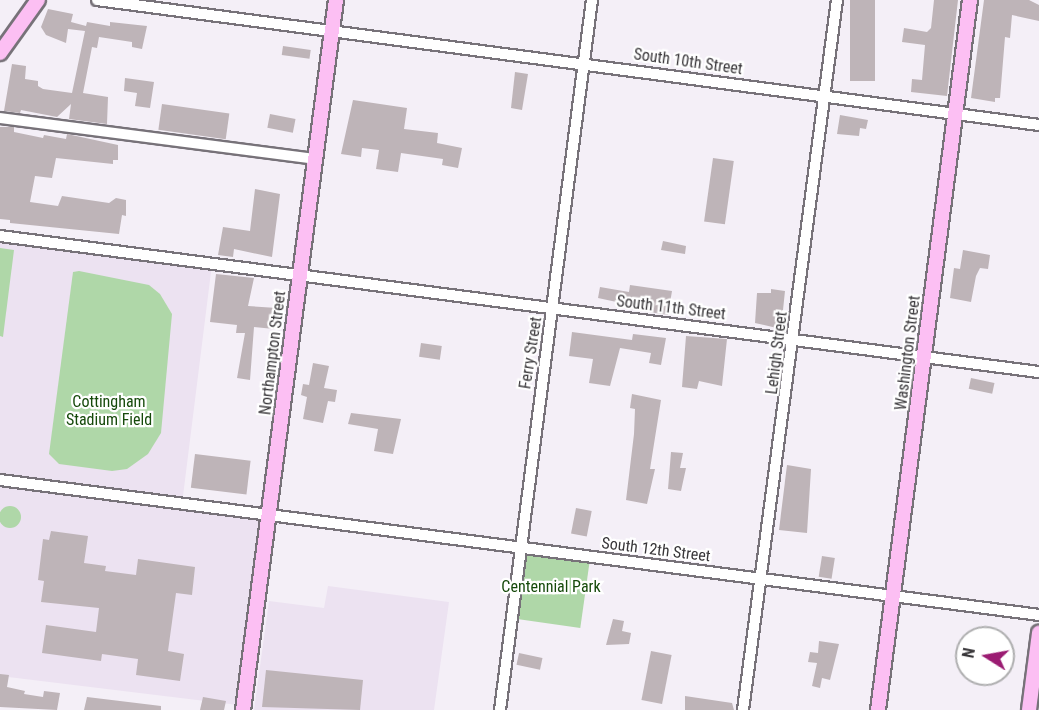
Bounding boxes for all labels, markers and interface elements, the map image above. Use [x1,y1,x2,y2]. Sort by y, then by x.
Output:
street label: South 10th Street [632,45,744,79]
street label: Northampton Street [256,290,290,416]
street label: South 11th Street [615,292,727,324]
street label: Washington Street [891,295,925,411]
street label: Lehigh Street [762,310,792,396]
street label: Ferry Street [516,316,546,390]
park label: Cottingham Stadium Field [66,392,152,430]
street label: South 12th Street [600,534,712,566]
park label: Centennial Park [501,577,601,597]
north arrow [955,626,1015,686]
text: N [959,646,979,659]

